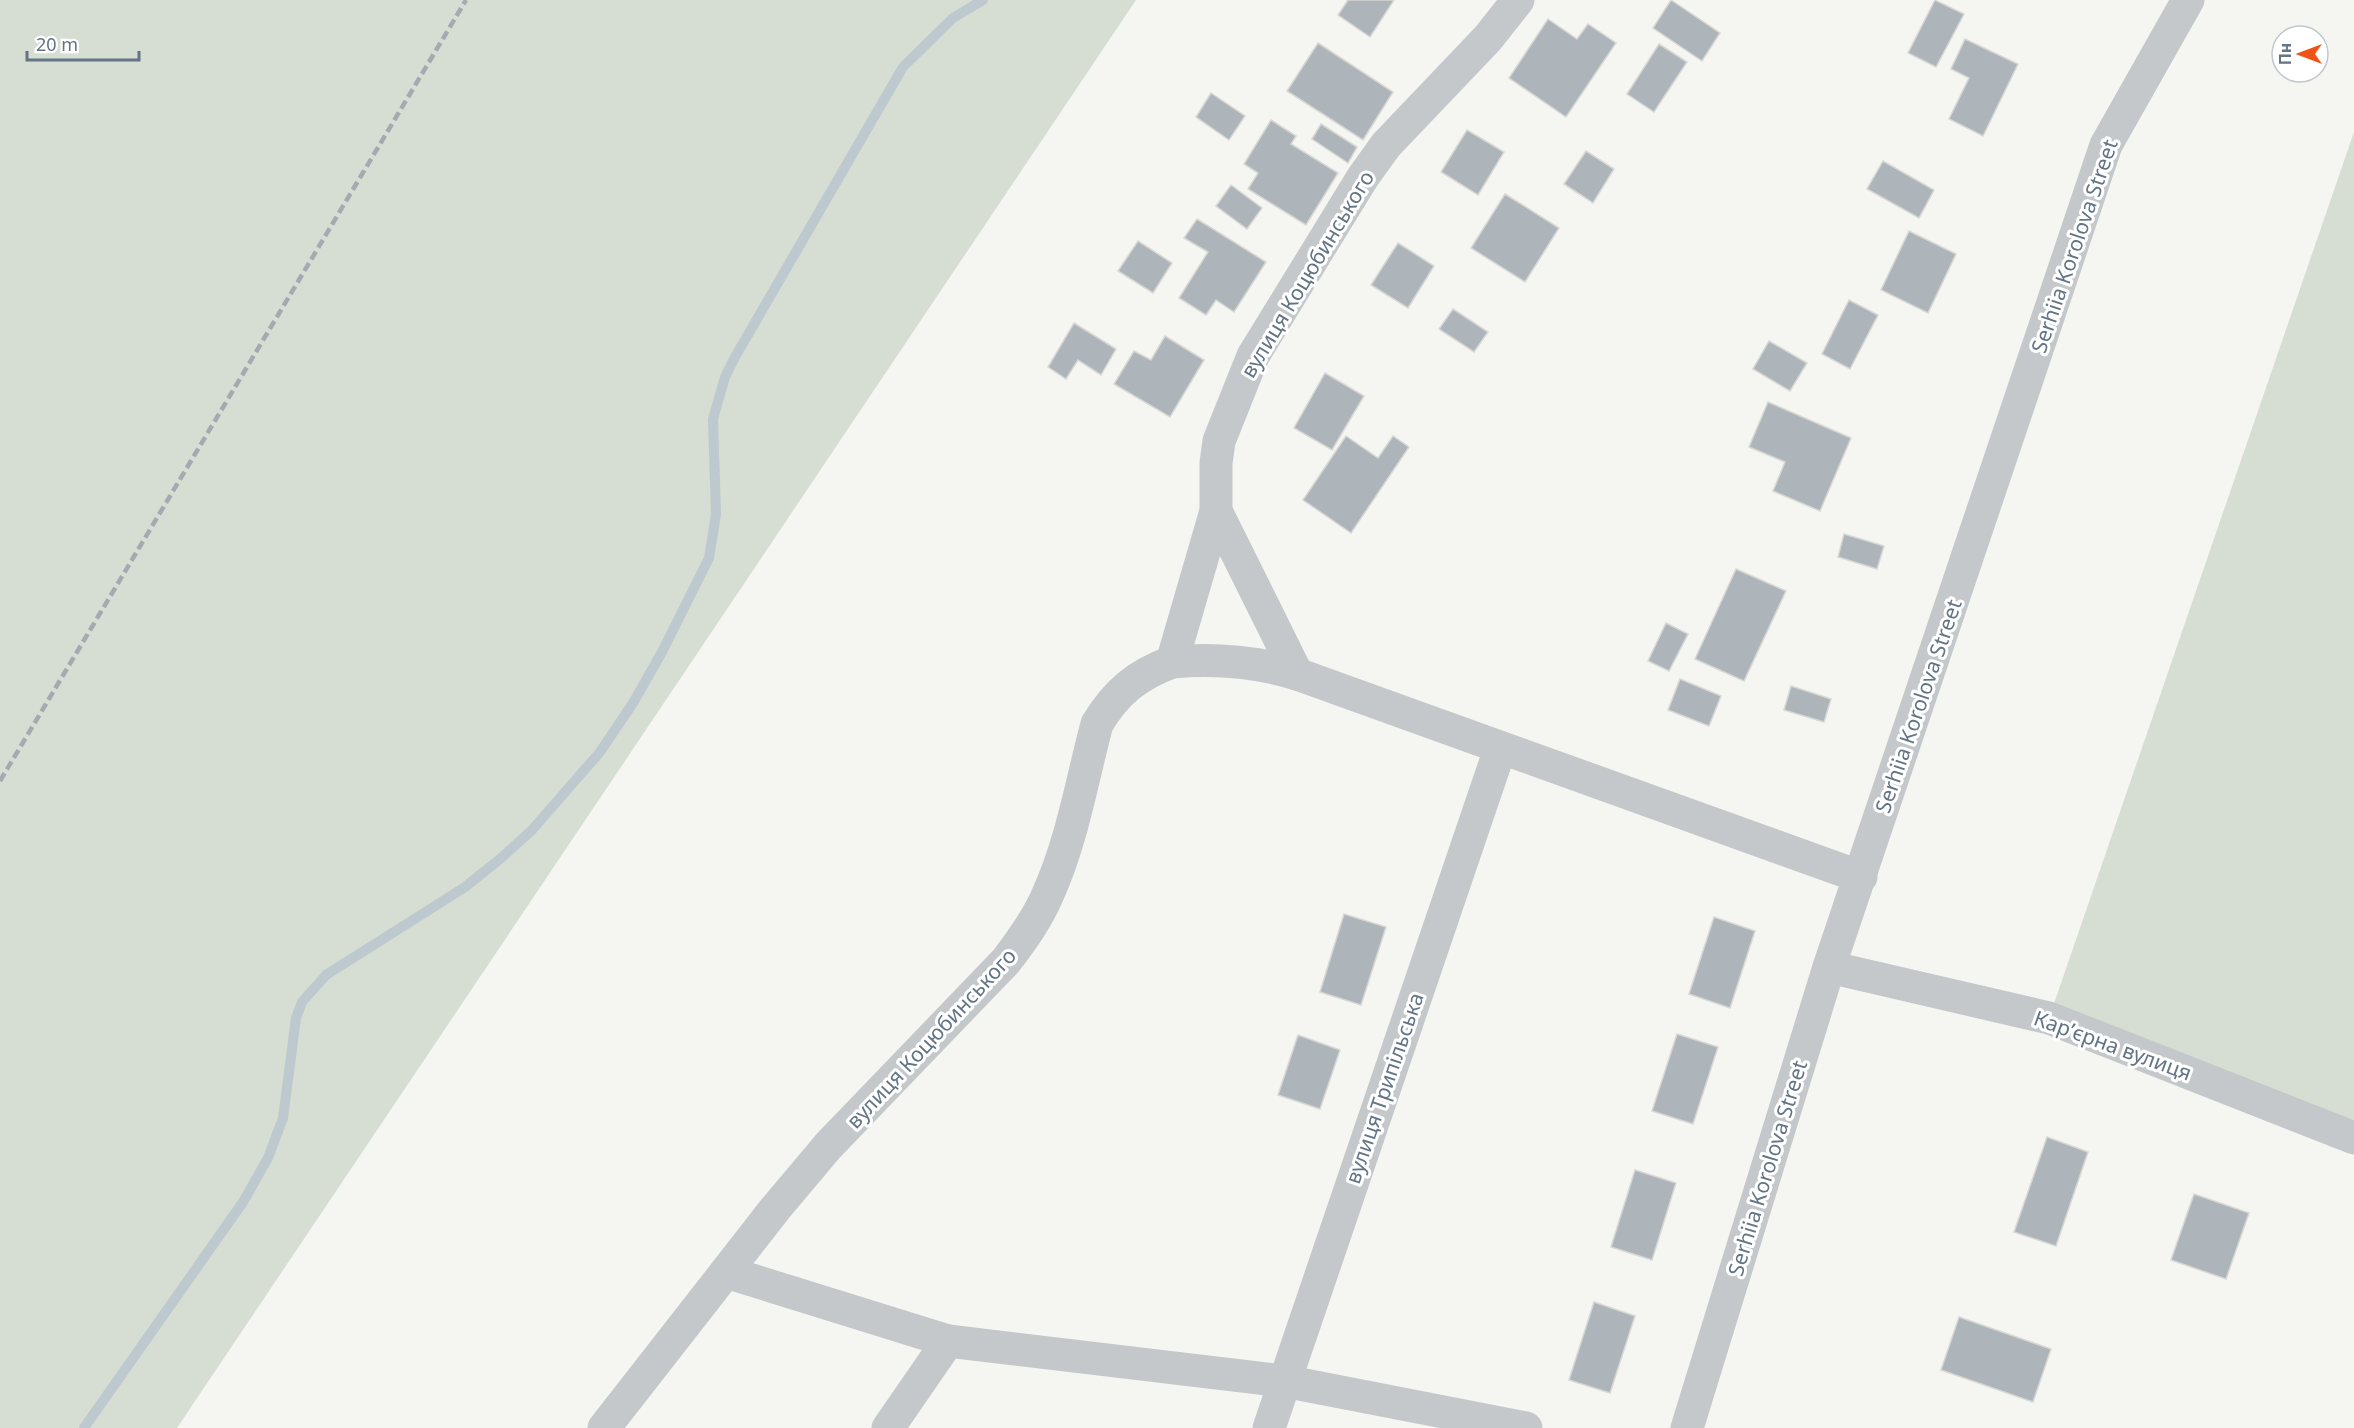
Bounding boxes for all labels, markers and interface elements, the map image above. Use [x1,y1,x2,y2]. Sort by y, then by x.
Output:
scale bar [27,24,140,62]
north arrow [2270,24,2330,84]
text: 20 m [36,32,78,56]
text: Пн [2274,43,2296,65]
street label: Serhiia Korolova Street [2024,135,2124,356]
street label: вулиця Коцюбинського [1234,165,1380,383]
street label: Serhiia Korolova Street [1868,595,1968,816]
street label: вулиця Коцюбинського [840,942,1022,1134]
street label: вулиця Трипільська [1338,989,1430,1187]
street label: Карʼєрна вулиця [2030,1003,2196,1087]
street label: Serhiia Korolova Street [1721,1056,1813,1279]

